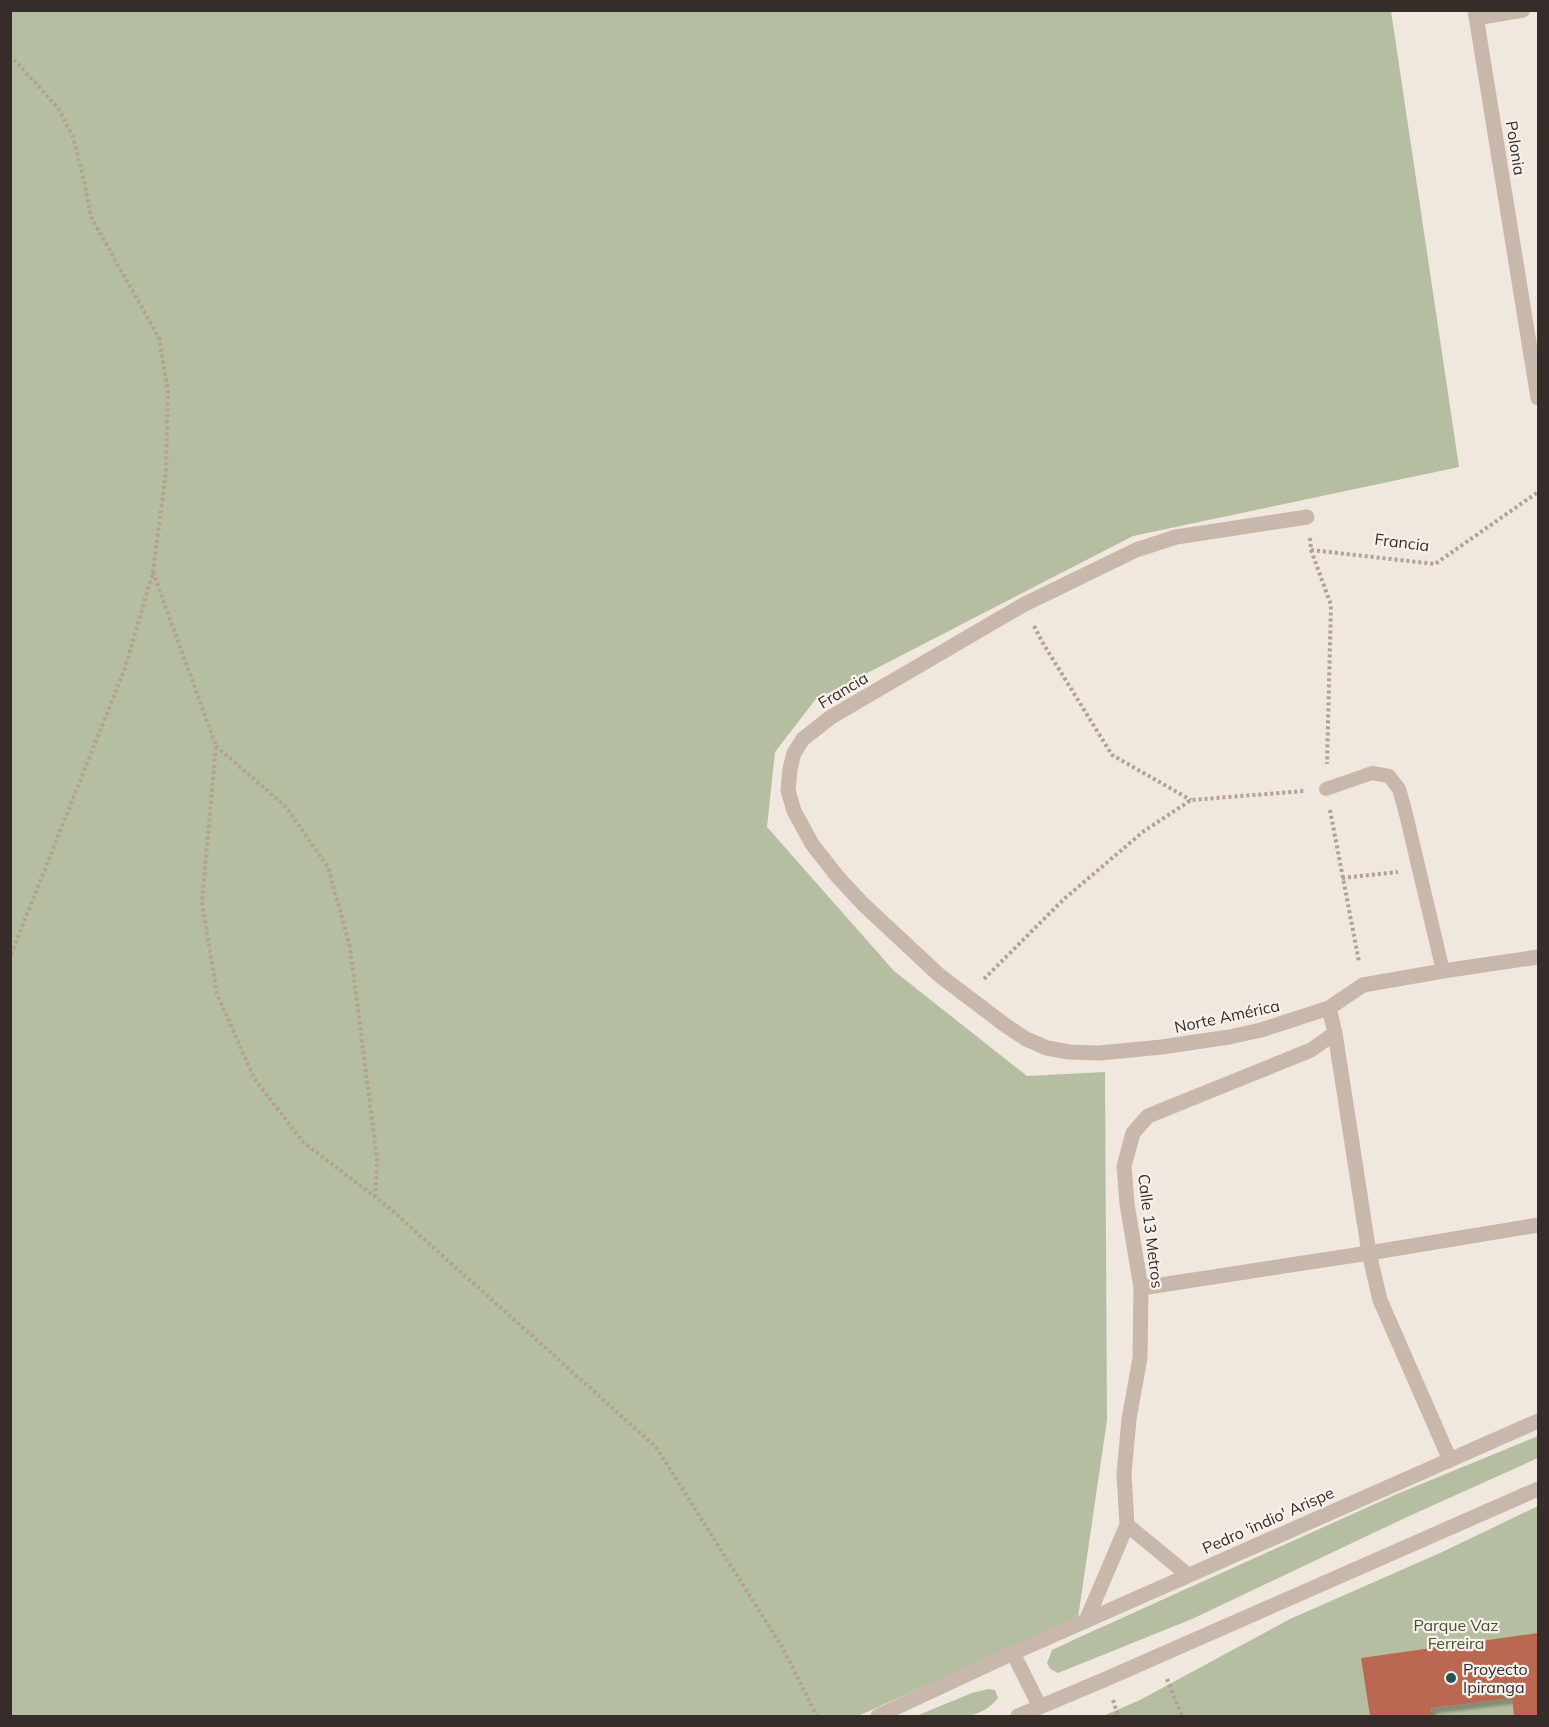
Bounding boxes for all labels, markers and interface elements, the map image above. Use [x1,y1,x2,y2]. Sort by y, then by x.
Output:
street label: Polonia [1502,119,1530,177]
street label: Francia [1374,529,1430,555]
street label: Francia [814,667,872,713]
street label: Norte América [1172,995,1282,1037]
street label: Calle 13 Metros [1134,1173,1168,1289]
street label: Pedro 'indio' Arispe [1199,1482,1337,1558]
park label: Parque Vaz Ferreira [1413,1615,1499,1653]
place label: Proyecto Ipiranga [1463,1659,1528,1697]
marker: Proyecto Ipiranga [1444,1671,1458,1685]

